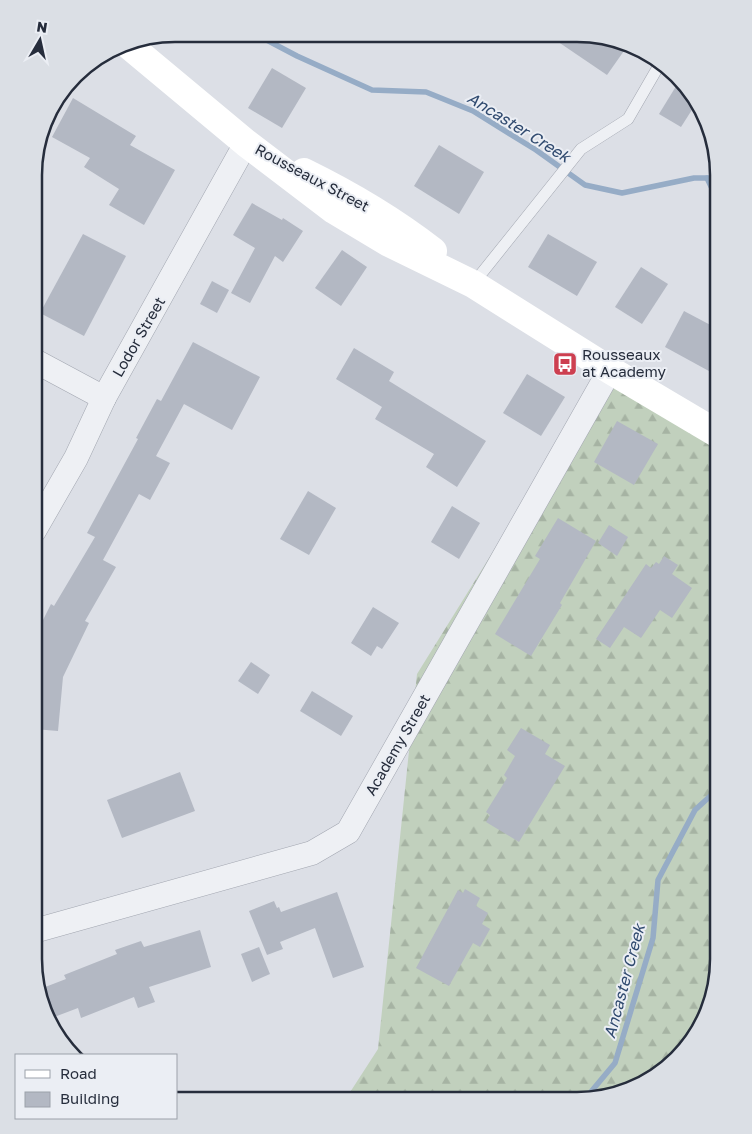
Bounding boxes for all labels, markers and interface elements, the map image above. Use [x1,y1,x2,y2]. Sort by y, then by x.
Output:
north arrow [15,15,65,65]
text: N [36,17,49,36]
water label: Ancaster Creek [464,87,576,168]
street label: Rousseaux Street [252,139,373,215]
street label: Lodor Street [108,293,168,380]
place label: Rousseaux at Academy [582,345,667,380]
bus stop icon: Rousseaux at Academy [552,351,578,377]
street label: Academy Street [361,691,433,798]
water label: Ancaster Creek [599,920,649,1040]
legend [15,1054,178,1119]
text: Road [60,1064,97,1082]
text: Building [60,1089,120,1107]

